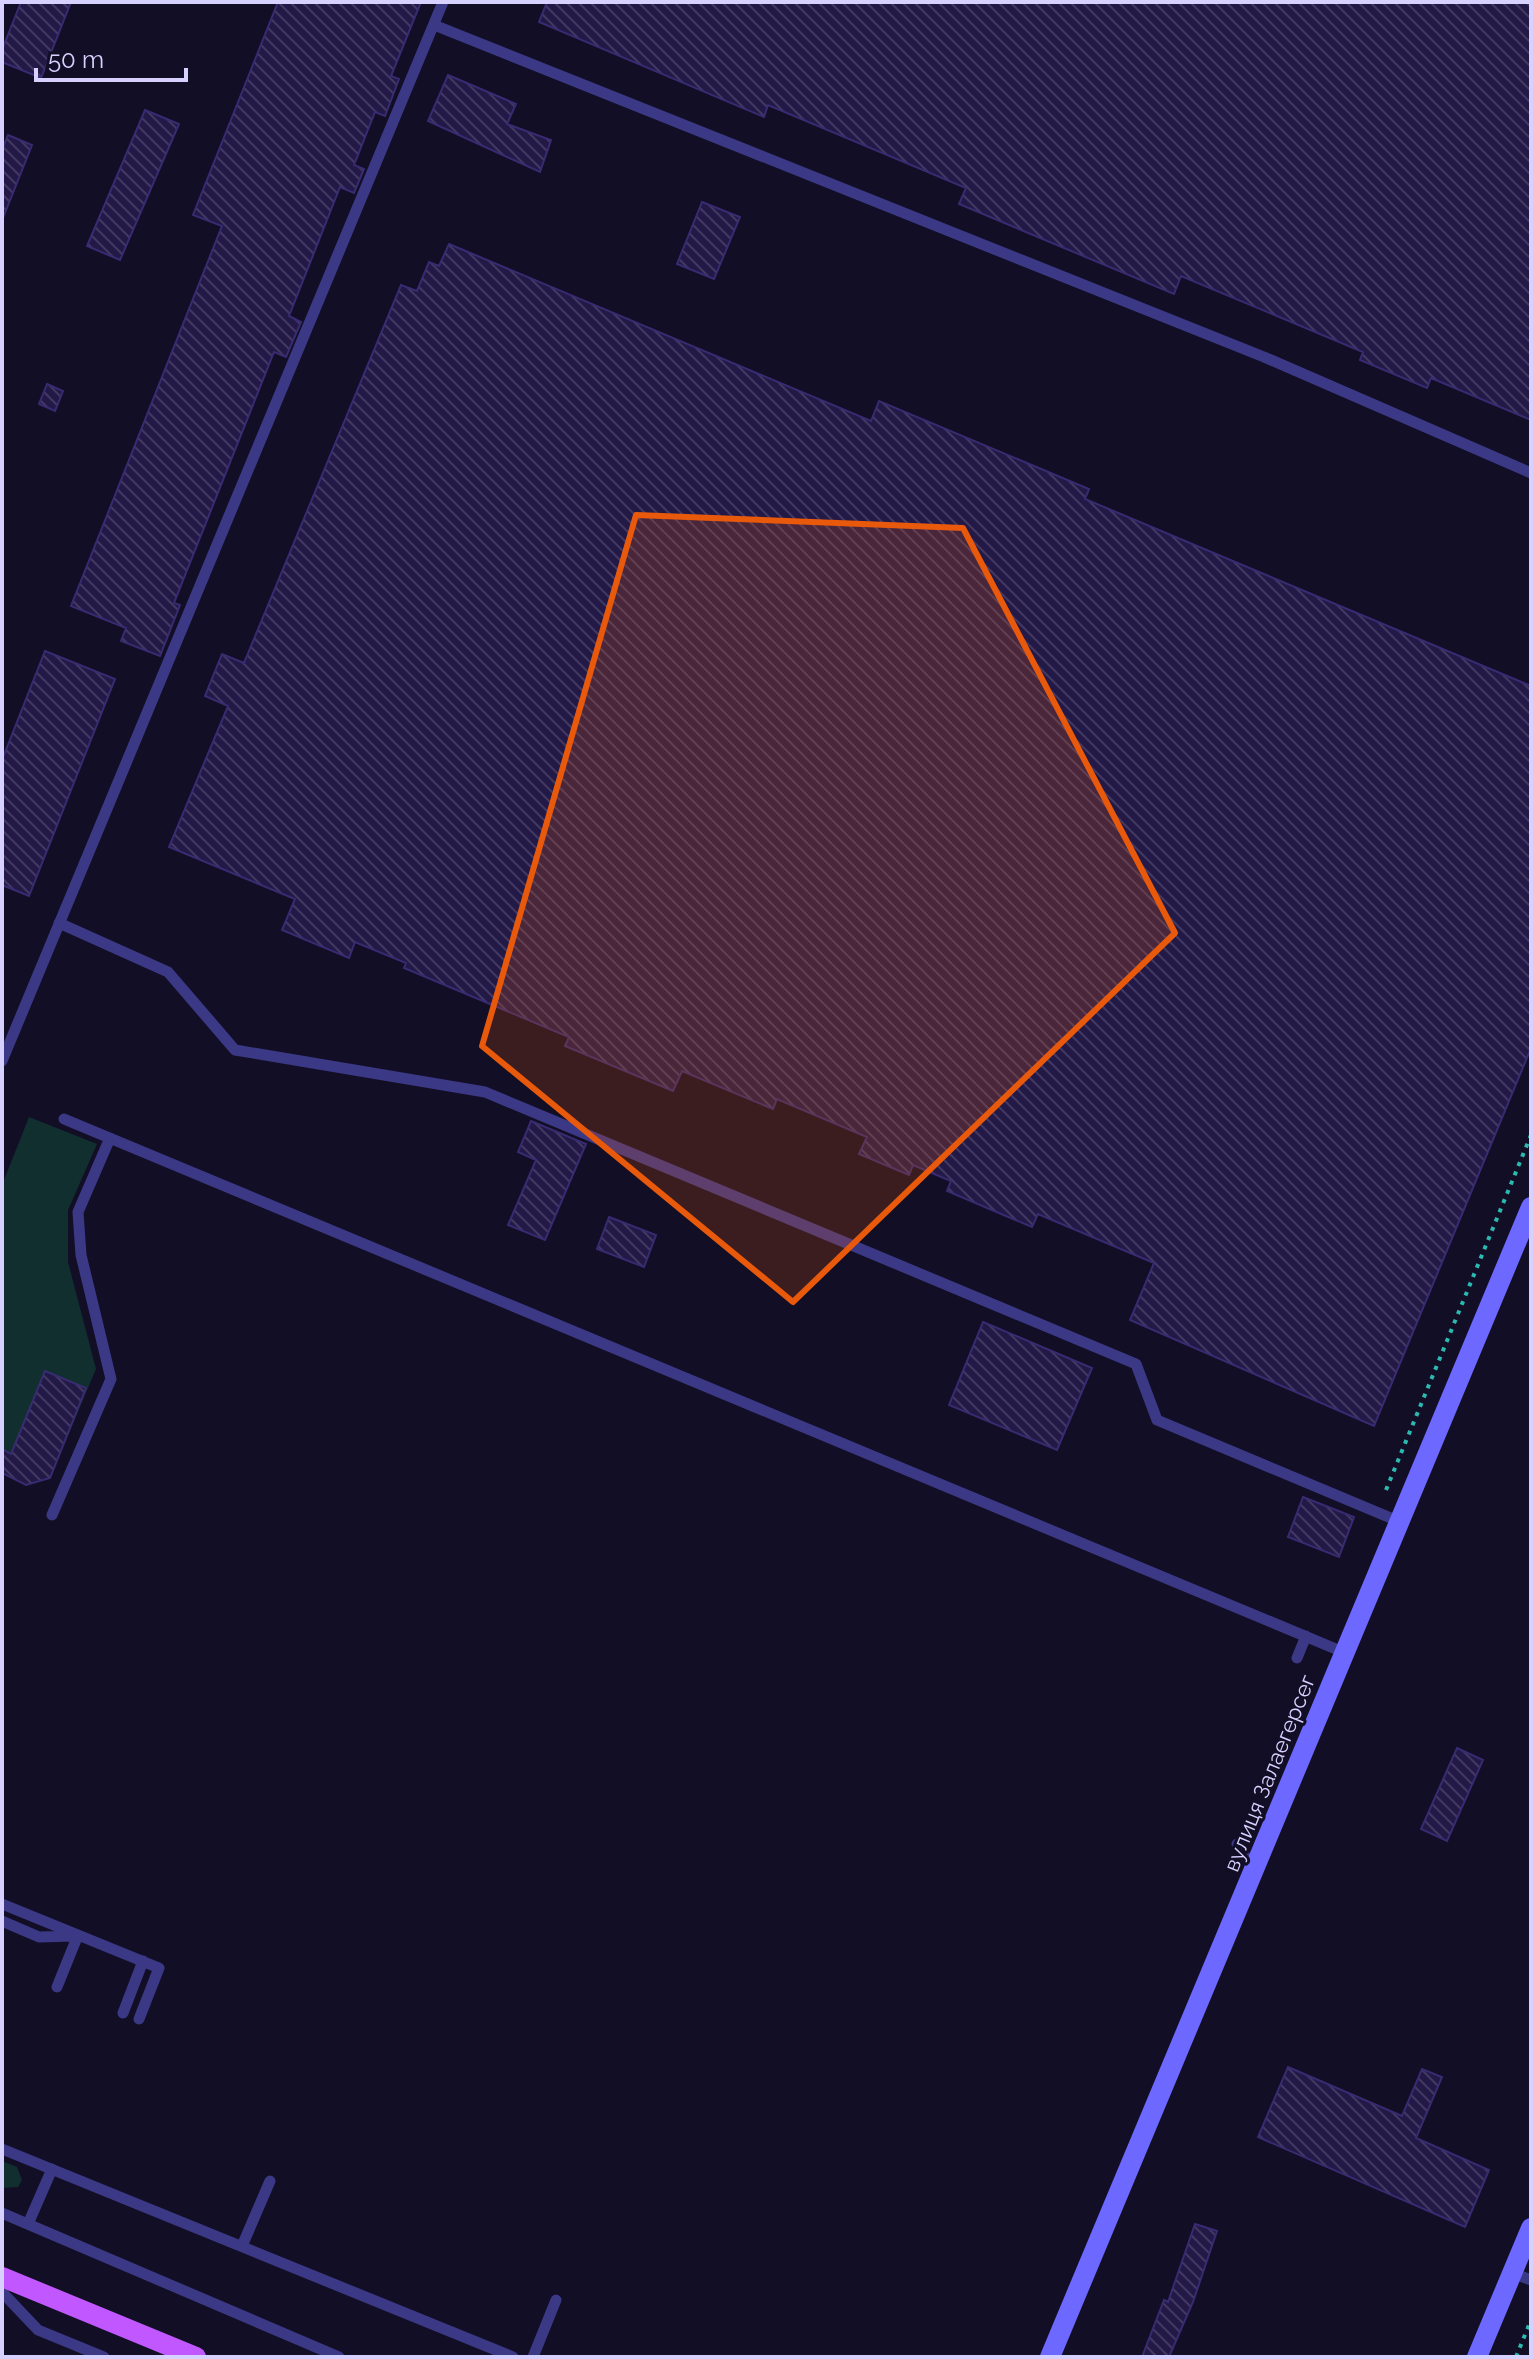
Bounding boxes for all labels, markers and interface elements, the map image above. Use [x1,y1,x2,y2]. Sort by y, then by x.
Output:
scale bar [36,32,186,82]
text: 50 m [48,45,104,74]
street label: вулиця Залаегерсег [1218,1671,1320,1875]

